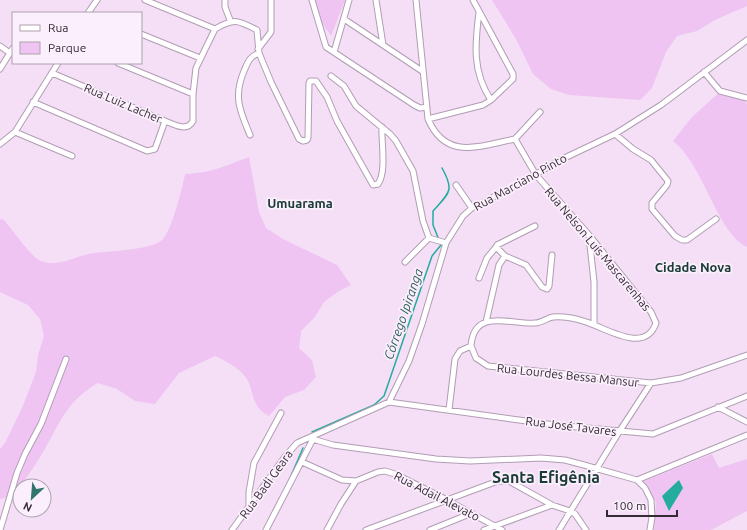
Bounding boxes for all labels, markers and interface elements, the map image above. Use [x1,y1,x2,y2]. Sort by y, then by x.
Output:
legend [12,12,142,64]
text: Rua [48,21,69,34]
text: Parque [48,41,86,54]
street label: Rua Luiz Lacher [82,81,164,125]
street label: Rua Marciano Pinto [471,151,569,213]
street label: Rua Nelson Luís Mascarenhas [543,185,653,313]
district label: Umuarama [267,196,333,210]
district label: Cidade Nova [655,260,731,274]
water label: Córrego Ipiranga [381,267,425,361]
street label: Rua Lourdes Bessa Mansur [496,361,640,389]
street label: Rua José Tavares [525,414,617,438]
street label: Rua Badi Geara [237,447,295,521]
district label: Santa Efigênia [492,468,600,486]
street label: Rua Adail Alevato [392,469,482,523]
north arrow [12,478,52,518]
scale bar [607,492,677,518]
text: 100 m [613,499,646,512]
text: N [21,500,34,514]

